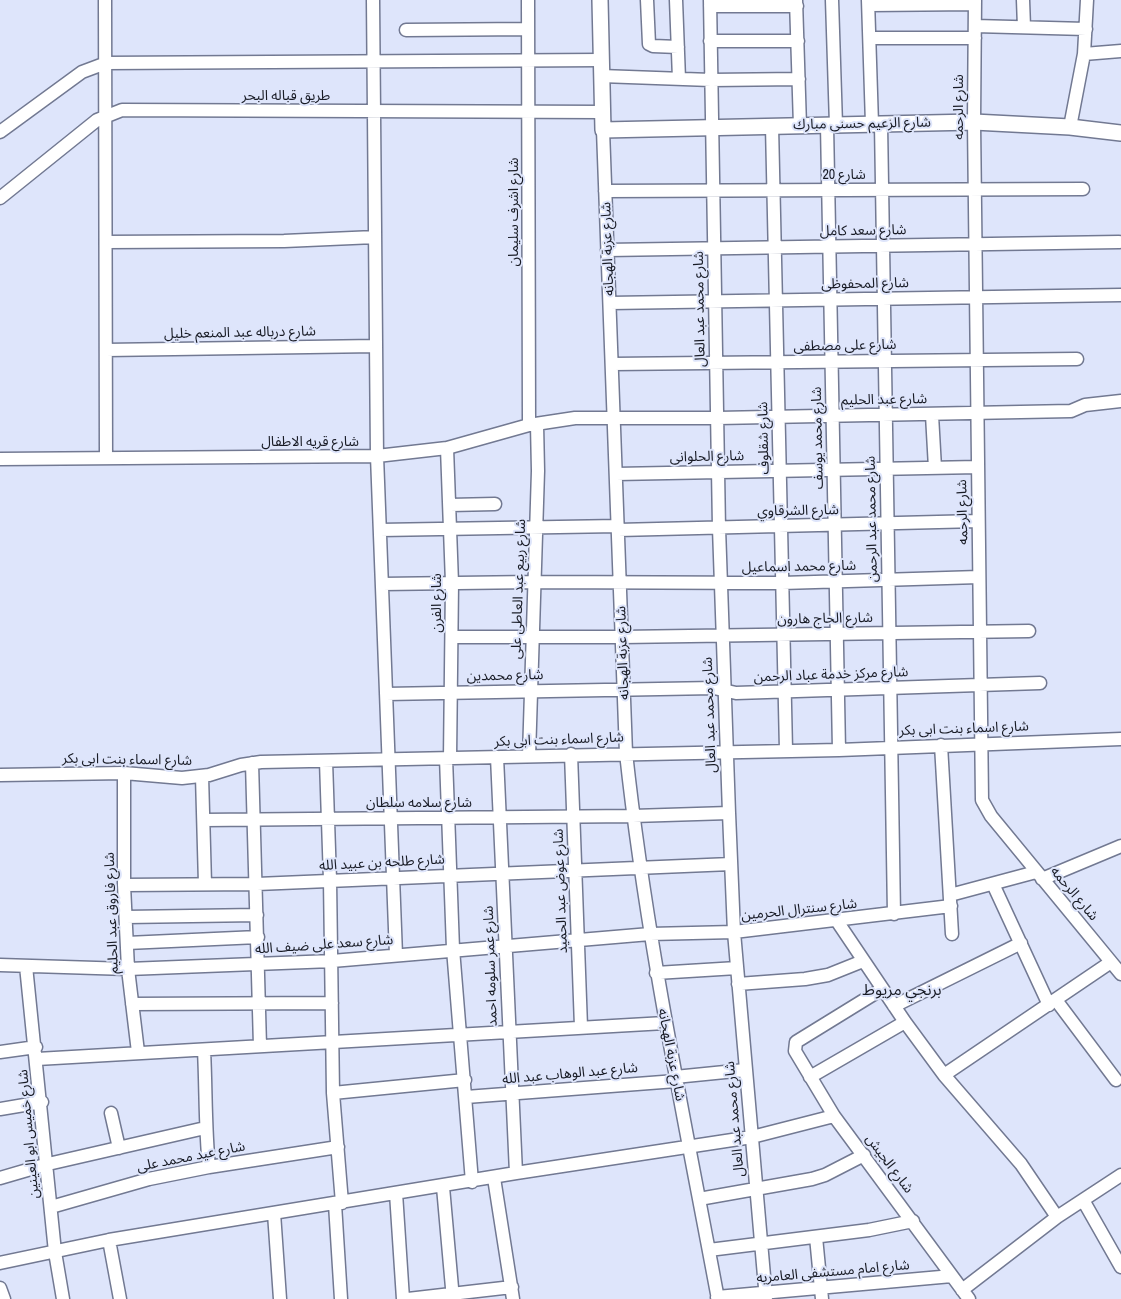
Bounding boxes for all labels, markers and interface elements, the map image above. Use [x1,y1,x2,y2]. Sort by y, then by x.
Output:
street label: شارع الرحمه [951,74,967,140]
street label: طريق قباله البحر [242,88,330,104]
street label: شارع الزعيم حسنى مبارك [793,114,931,134]
street label: شارع اشرف سليمان [506,157,522,267]
street label: شارع 20 [822,167,866,183]
street label: شارع عزبة الهجانه [598,202,618,296]
street label: شارع سعد كامل [819,222,907,240]
street label: شارع محمد عبد العال [691,251,709,367]
street label: شارع المحفوظى [821,275,909,293]
street label: شارع درباله عبد المنعم خليل [164,323,316,343]
street label: شارع على مصطفى [793,337,897,355]
street label: شارع محمد يوسف [809,387,827,489]
street label: شارع عبد الحليم [841,391,927,409]
street label: شارع شقلوف [755,401,773,475]
street label: شارع قريه الاطفال [261,434,359,450]
street label: شارع الحلوانى [670,448,744,466]
street label: شارع محمد عبد الرحمن [862,456,882,582]
street label: شارع الرحمه [954,479,972,545]
street label: شارع الشرقاوي [757,502,839,520]
street label: شارع ربيع عبد العاطى على [508,519,530,659]
street label: شارع محمد اسماعيل [742,558,856,576]
street label: شارع الفرن [429,573,445,633]
street label: شارع عزبة الهجانه [613,606,633,700]
street label: شارع الحاج هارون [777,610,873,628]
street label: شارع محمد عبد العال [700,657,720,773]
street label: شارع مركز خدمة عباد الرحمن [753,664,909,686]
street label: شارع محمدين [467,667,543,685]
street label: شارع اسماء بنت ابى بكر [899,718,1029,740]
street label: شارع اسماء بنت ابى بكر [494,729,624,751]
street label: شارع اسماء بنت ابى بكر [62,750,192,770]
street label: شارع سلامه سلطان [366,795,472,811]
street label: شارع عوض عبد الحميد [550,828,572,954]
street label: شارع طلحه بن عبيد الله [319,851,445,875]
street label: شارع فاروق عبد الحليم [101,852,123,974]
street label: شارع الرحمه [1046,863,1102,925]
street label: شارع سنترال الحرمين [740,896,858,924]
street label: شارع عمر سلومه احمد [481,905,501,1027]
street label: شارع سعد على ضيف الله [254,932,394,958]
district label: برنجي مريوط [862,981,942,1001]
street label: شارع عزبة الهجانه [654,1007,688,1103]
street label: شارع عبد الوهاب عبد الله [501,1060,639,1088]
street label: شارع محمد عبد العال [722,1060,748,1178]
street label: شارع خميس ابو العينين [15,1069,43,1199]
street label: شارع الجيش [861,1131,917,1197]
street label: شارع عيد محمد على [135,1138,247,1176]
street label: شارع امام مستشفى العامريه [756,1257,910,1287]

